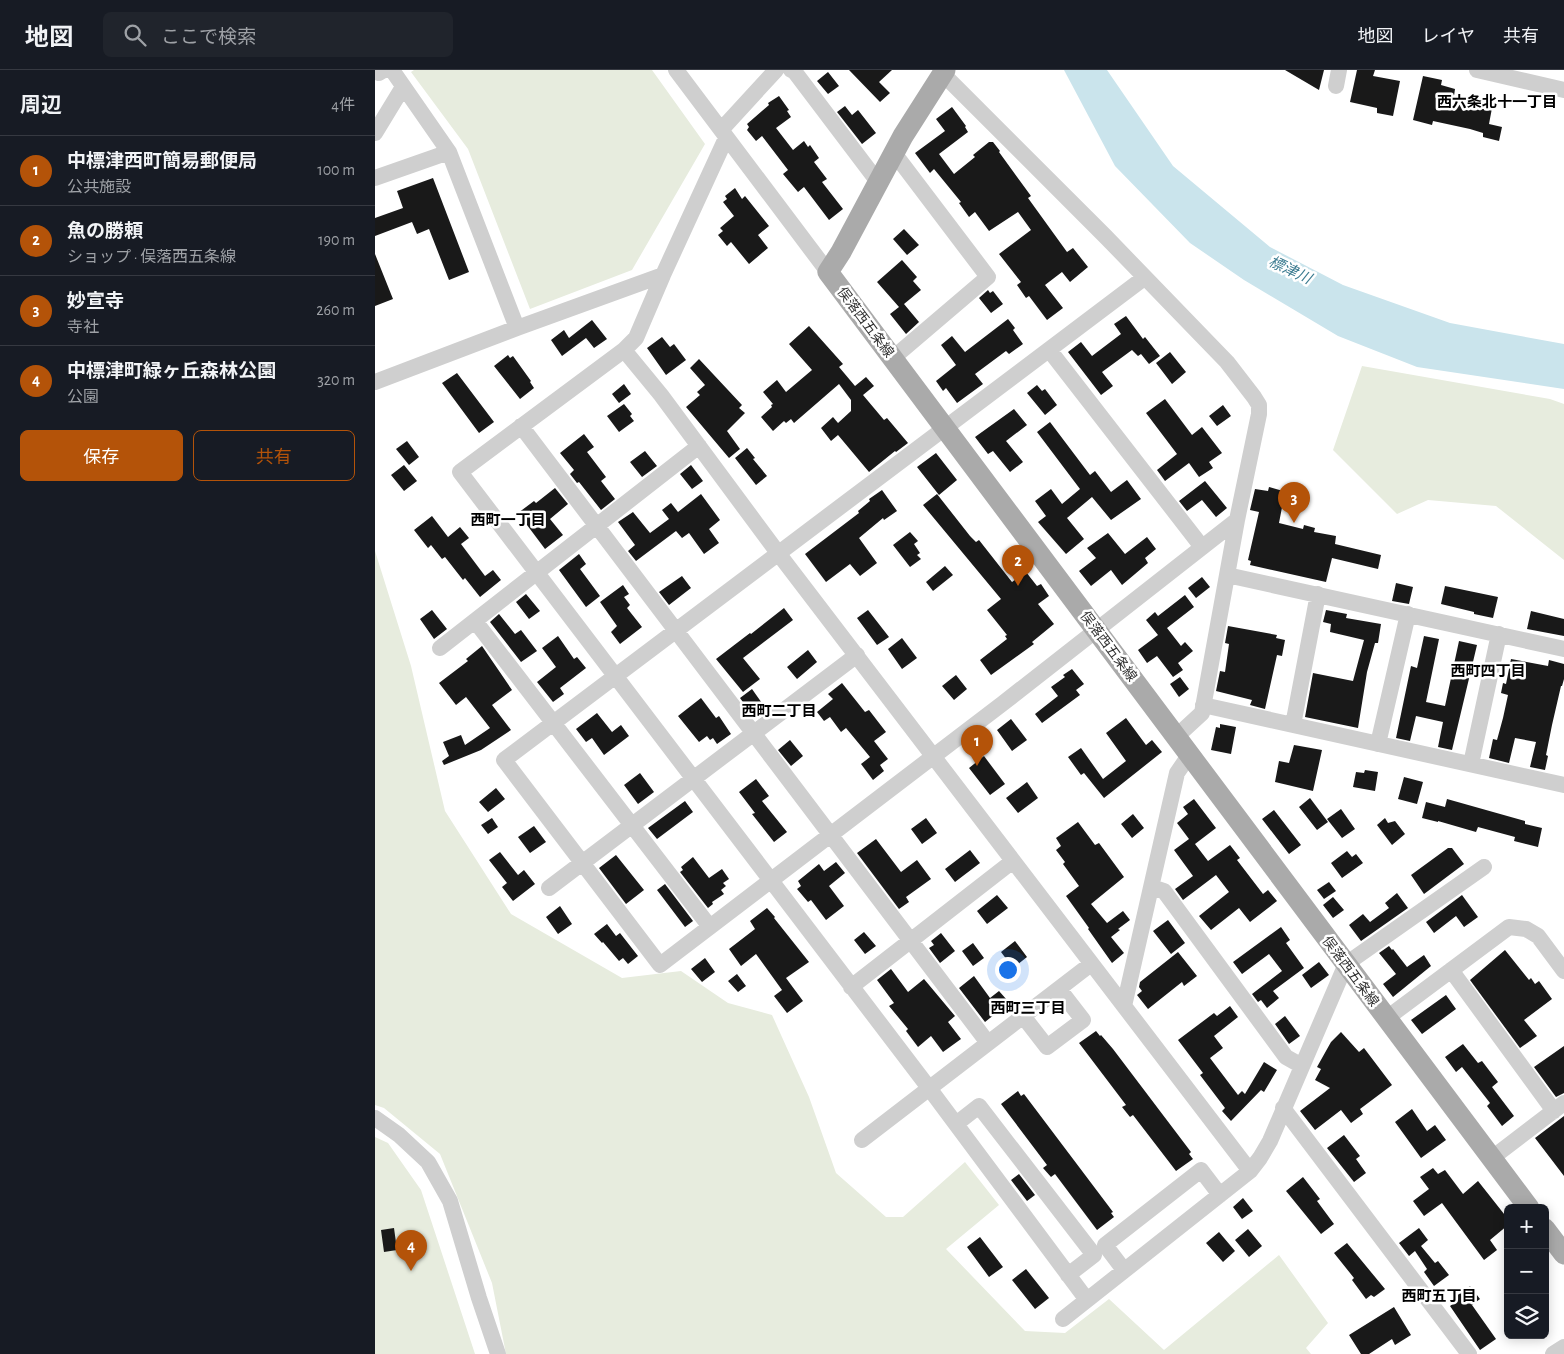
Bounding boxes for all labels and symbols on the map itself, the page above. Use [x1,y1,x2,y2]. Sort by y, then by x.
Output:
district label: 西六条北十一丁目 [1437,94,1557,110]
water label: 標津川 [1266,253,1316,288]
street label: 俣落西五条線 [834,284,897,360]
pin: 3 [1278,482,1310,523]
district label: 西町一丁目 [470,513,546,528]
pin: 2 [1002,545,1034,586]
street label: 俣落西五条線 [1077,608,1140,684]
district label: 西町四丁目 [1450,664,1526,679]
district label: 西町二丁目 [741,704,817,719]
pin: 1 [961,725,993,766]
street label: 俣落西五条線 [1319,933,1382,1009]
your location [995,957,1021,983]
district label: 西町三丁目 [990,1001,1066,1016]
pin: 4 [395,1230,427,1271]
district label: 西町五丁目 [1401,1289,1477,1304]

